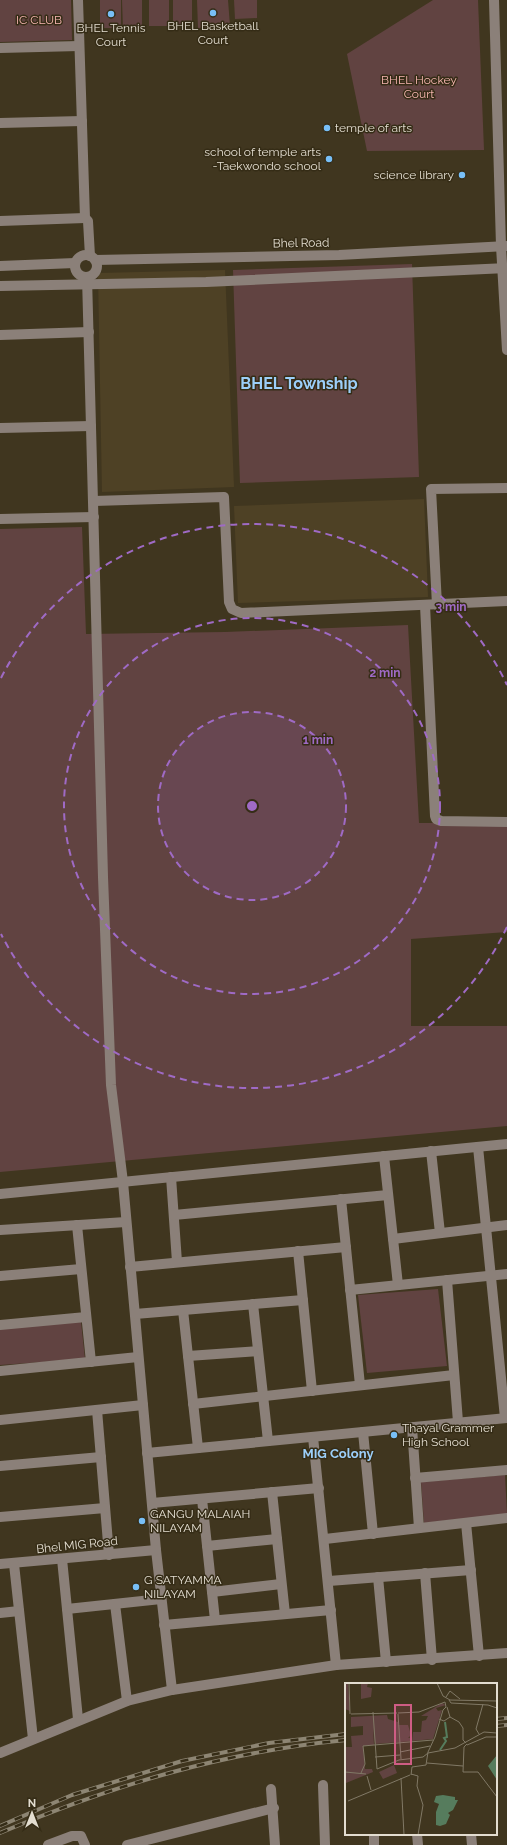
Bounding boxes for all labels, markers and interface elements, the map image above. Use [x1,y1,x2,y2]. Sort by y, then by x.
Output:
marker: BHEL Basketball Court [208,8,218,18]
marker: BHEL Tennis Court [106,9,116,19]
park label: IC CLUB [16,13,62,27]
place label: BHEL Basketball Court [167,19,260,47]
place label: BHEL Tennis Court [77,21,146,49]
park label: BHEL Hockey Court [381,73,457,101]
place label: temple of arts [335,121,412,135]
marker: temple of arts [322,123,332,133]
place label: school of temple arts -Taekwondo school [204,145,322,173]
marker: school of temple arts -Taekwondo school [324,154,334,164]
place label: science library [374,168,454,182]
marker: science library [457,170,467,180]
street label: Bhel Road [272,236,330,250]
district label: BHEL Township [240,374,358,393]
text: 3 min [435,600,467,614]
text: 2 min [369,666,401,680]
text: 1 min [303,733,333,747]
centre of rings [245,799,259,813]
place label: Thayal Grammer High School [402,1421,495,1449]
marker: Thayal Grammer High School [389,1430,399,1440]
district label: MIG Colony [302,1446,374,1461]
place label: GANGU MALAIAH NILAYAM [150,1507,250,1535]
marker: GANGU MALAIAH NILAYAM [137,1516,147,1526]
street label: Bhel MIG Road [36,1534,118,1556]
place label: G SATYAMMA NILAYAM [144,1573,222,1601]
marker: G SATYAMMA NILAYAM [131,1582,141,1592]
inset map [345,1683,497,1835]
north arrow [12,1793,52,1833]
text: N [28,1797,36,1810]

